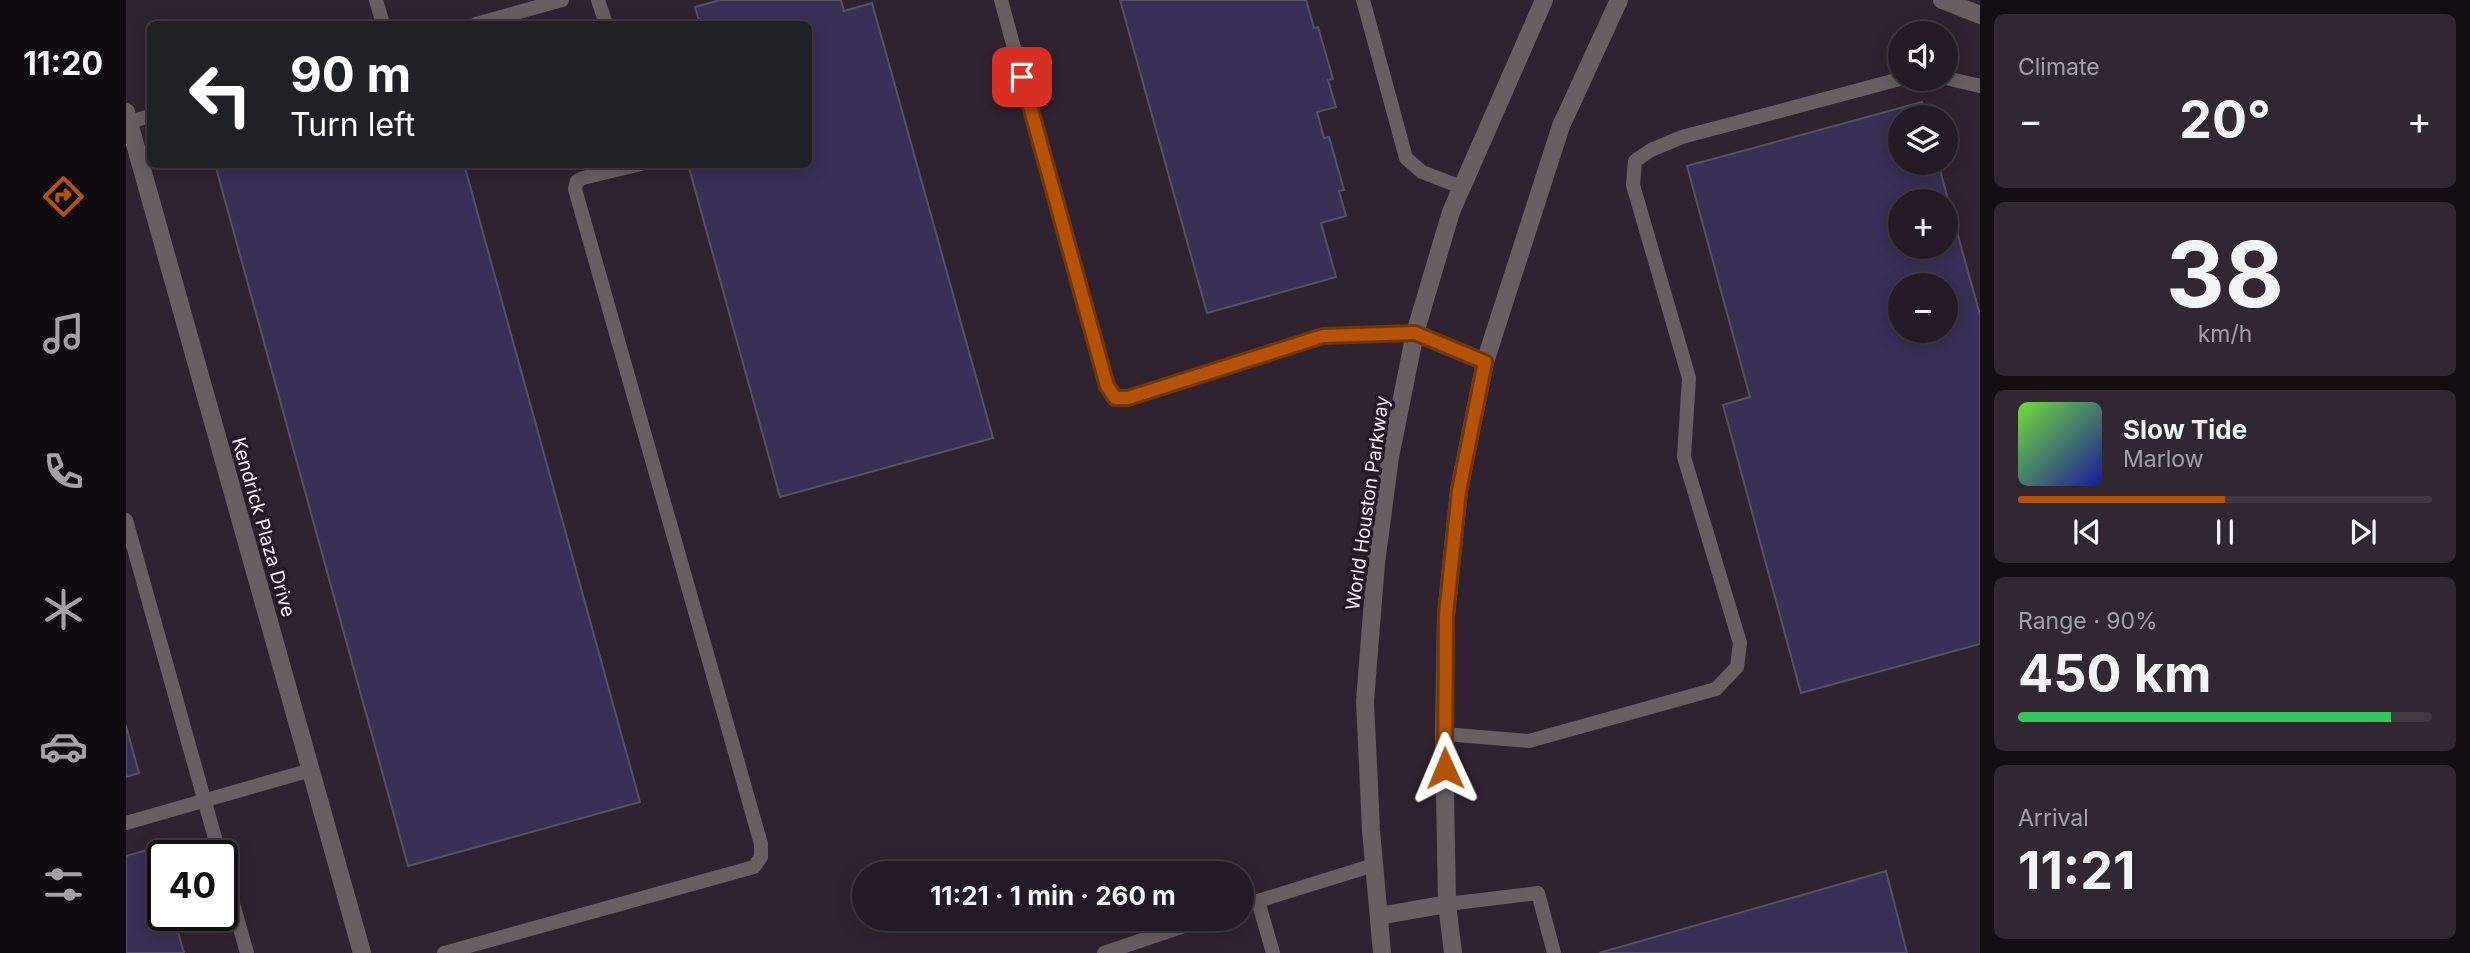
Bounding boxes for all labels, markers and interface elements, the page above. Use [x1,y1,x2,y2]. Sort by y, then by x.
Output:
map controls [1888,21,1958,343]
button: sound [1888,21,1958,91]
text: 11:20 [23,44,103,83]
text: 90 m [290,45,411,104]
pin [992,47,1052,107]
icon: left [175,49,266,140]
text: Climate [2018,53,2100,81]
icon: arrive [1003,58,1041,96]
text: 20° [2179,88,2271,151]
text: − [2018,97,2043,143]
text: + [2407,97,2432,143]
text: Turn left [290,105,415,144]
button: layers [1888,105,1958,175]
icon: directions [39,172,88,221]
button: + [1888,189,1958,259]
text: 38 [2166,219,2284,329]
button: − [1888,273,1958,343]
icon: music [39,309,88,358]
text: km/h [2198,320,2252,348]
street label: World Houston Parkway [1341,394,1394,612]
text: Slow Tide [2123,414,2247,445]
street label: Kendrick Plaza Drive [227,435,300,620]
text: Marlow [2123,445,2203,473]
icon: phone [39,447,88,496]
icon: previous [2068,513,2106,551]
icon: pause [2206,513,2244,551]
icon: next [2344,513,2382,551]
icon: climate [39,585,88,634]
text: Range · 90% [2018,607,2158,635]
text: 450 km [2018,642,2211,705]
icon: car [39,722,88,771]
position arrow [1408,731,1482,805]
text: Arrival [2018,804,2089,832]
text: 11:21 [2018,839,2135,902]
speed limit sign: 40 [147,840,238,931]
icon: filters [39,860,88,909]
text: 11:21 · 1 min · 260 m [930,880,1176,911]

